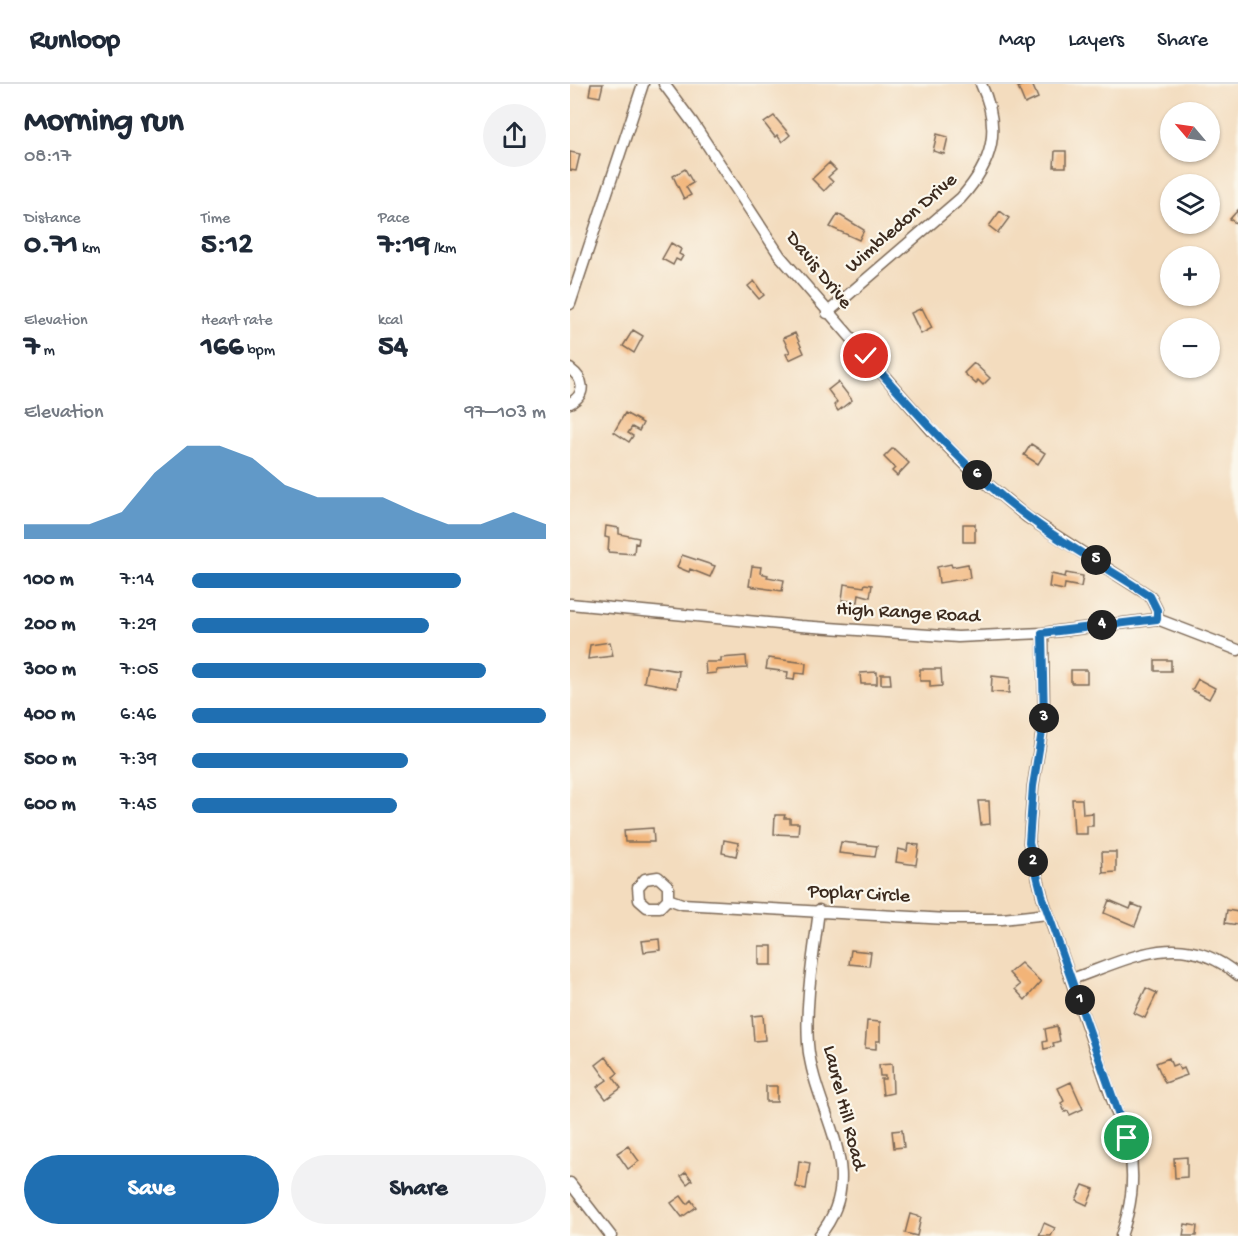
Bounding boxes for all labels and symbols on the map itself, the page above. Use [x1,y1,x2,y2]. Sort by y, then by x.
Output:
north arrow [1160,102,1220,162]
street label: Wimbledon Drive [841,169,963,279]
street label: Davis Drive [779,226,857,315]
pin [840,330,891,381]
pin: 6 [962,460,992,490]
pin: 5 [1081,545,1111,575]
street label: High Range Road [836,599,983,629]
pin: 4 [1087,610,1117,640]
pin: 3 [1029,703,1059,733]
pin: 2 [1018,847,1048,877]
street label: Poplar Circle [806,881,911,909]
pin: 1 [1065,985,1095,1015]
street label: Laurel Hill Road [816,1043,870,1175]
pin [1101,1112,1152,1163]

